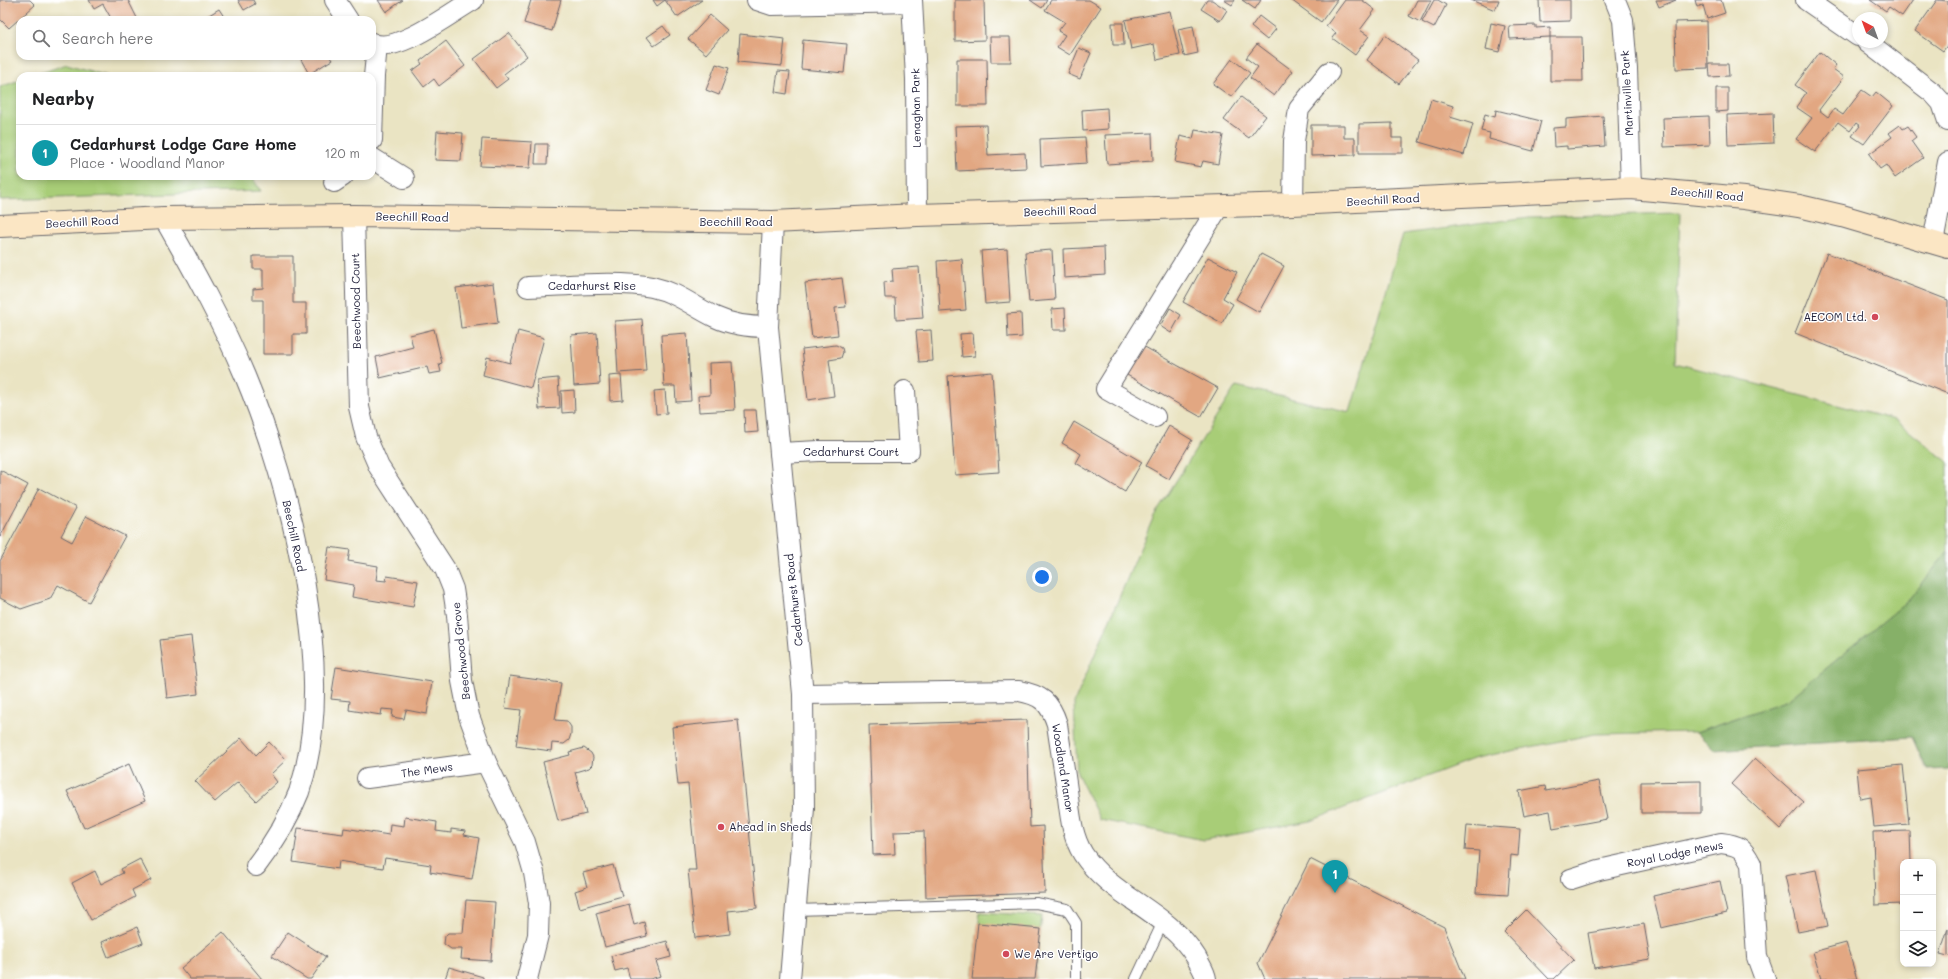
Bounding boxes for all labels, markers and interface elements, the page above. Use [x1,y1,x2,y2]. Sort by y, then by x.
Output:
north arrow [1852,12,1888,48]
search box [16,16,376,60]
icon: search [30,27,52,49]
text: Search here [62,28,153,48]
street label: Martinville Park [1617,50,1636,136]
street label: Lenaghan Park [907,68,924,148]
text: Nearby [32,87,94,109]
text: Cedarhurst Lodge Care Home [70,134,296,154]
text: 1 [42,144,48,161]
text: 120 m [324,144,360,161]
text: Place · Woodland Manor [70,154,225,171]
street label: Beechill Road [1670,183,1744,204]
street label: Beechill Road [1346,190,1420,209]
street label: Beechill Road [1023,202,1097,219]
street label: Beechill Road [375,208,449,225]
street label: Beechill Road [45,212,119,231]
street label: Beechill Road [700,214,772,229]
street label: Beechwood Court [347,253,364,349]
street label: Cedarhurst Rise [548,278,636,293]
place label: AECOM Ltd. [1803,309,1867,324]
marker: AECOM Ltd. [1870,312,1880,322]
street label: Cedarhurst Court [803,444,899,459]
street label: Beechill Road [280,499,309,573]
street label: Cedarhurst Road [781,553,806,647]
your location [1032,567,1052,587]
street label: Beechwood Grove [448,601,473,701]
street label: Woodland Manor [1049,722,1078,813]
street label: The Mews [400,758,454,781]
place label: Ahead in Sheds [729,819,811,834]
marker: Ahead in Sheds [716,822,726,832]
street label: Royal Lodge Mews [1625,837,1724,870]
map controls [1900,859,1936,967]
button: + [1900,859,1936,895]
pin: 1 [1322,860,1348,893]
button: − [1900,895,1936,931]
button: layers [1900,931,1936,967]
place label: We Are Vertigo [1014,946,1098,961]
marker: We Are Vertigo [1001,949,1011,959]

